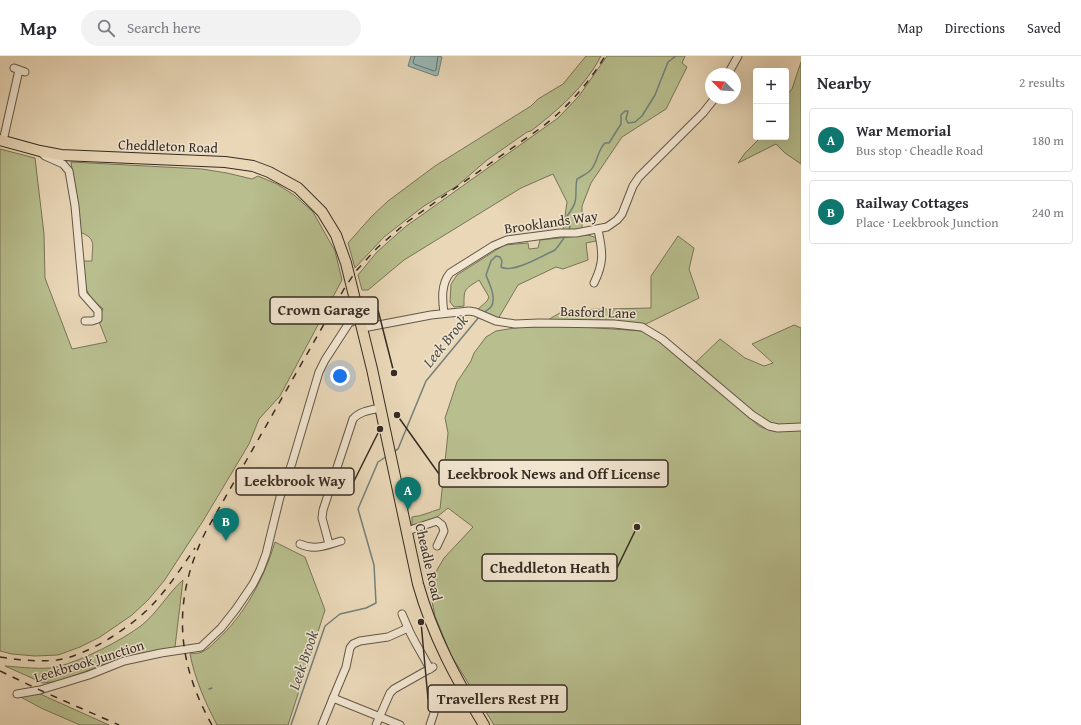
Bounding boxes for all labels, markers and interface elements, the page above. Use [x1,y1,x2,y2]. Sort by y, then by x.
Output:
search box [81,10,361,46]
text: Map [20,14,57,42]
icon: search [95,17,117,39]
text: Search here [127,17,201,38]
text: Map [897,18,923,38]
text: Directions [945,18,1005,38]
text: Saved [1027,18,1061,38]
north arrow [705,68,741,104]
map controls [753,68,789,140]
button: + [753,68,789,104]
text: Nearby [817,70,871,95]
text: 2 results [1019,73,1065,92]
button: − [753,104,789,140]
text: War Memorial [856,120,951,141]
text: A [827,131,835,150]
text: 180 m [1032,131,1064,150]
street label: Cheddleton Road [118,134,219,158]
text: Bus stop · Cheadle Road [856,141,983,160]
text: Railway Cottages [856,192,969,213]
text: B [827,203,835,222]
text: 240 m [1032,203,1064,222]
street label: Brooklands Way [503,206,599,238]
text: Place · Leekbrook Junction [856,213,999,232]
callout: Crown Garage [270,297,378,324]
text: Crown Garage [278,299,370,320]
street label: Basford Lane [560,301,637,323]
water label: Leek Brook [417,310,473,372]
your location [330,366,350,386]
callout: Leekbrook News and Off License [439,460,668,487]
text: Leekbrook News and Off License [448,463,660,484]
callout: Leekbrook Way [236,468,354,495]
text: Leekbrook Way [244,470,346,491]
pin: A [395,477,421,510]
pin: B [213,508,239,541]
street label: Cheadle Road [410,521,448,603]
callout: Cheddleton Heath [482,554,617,581]
text: Cheddleton Heath [490,557,610,578]
water label: Leek Brook [283,627,323,693]
street label: Leekbrook Junction [31,635,147,687]
callout: Travellers Rest PH [428,685,567,712]
text: Travellers Rest PH [437,688,559,709]

